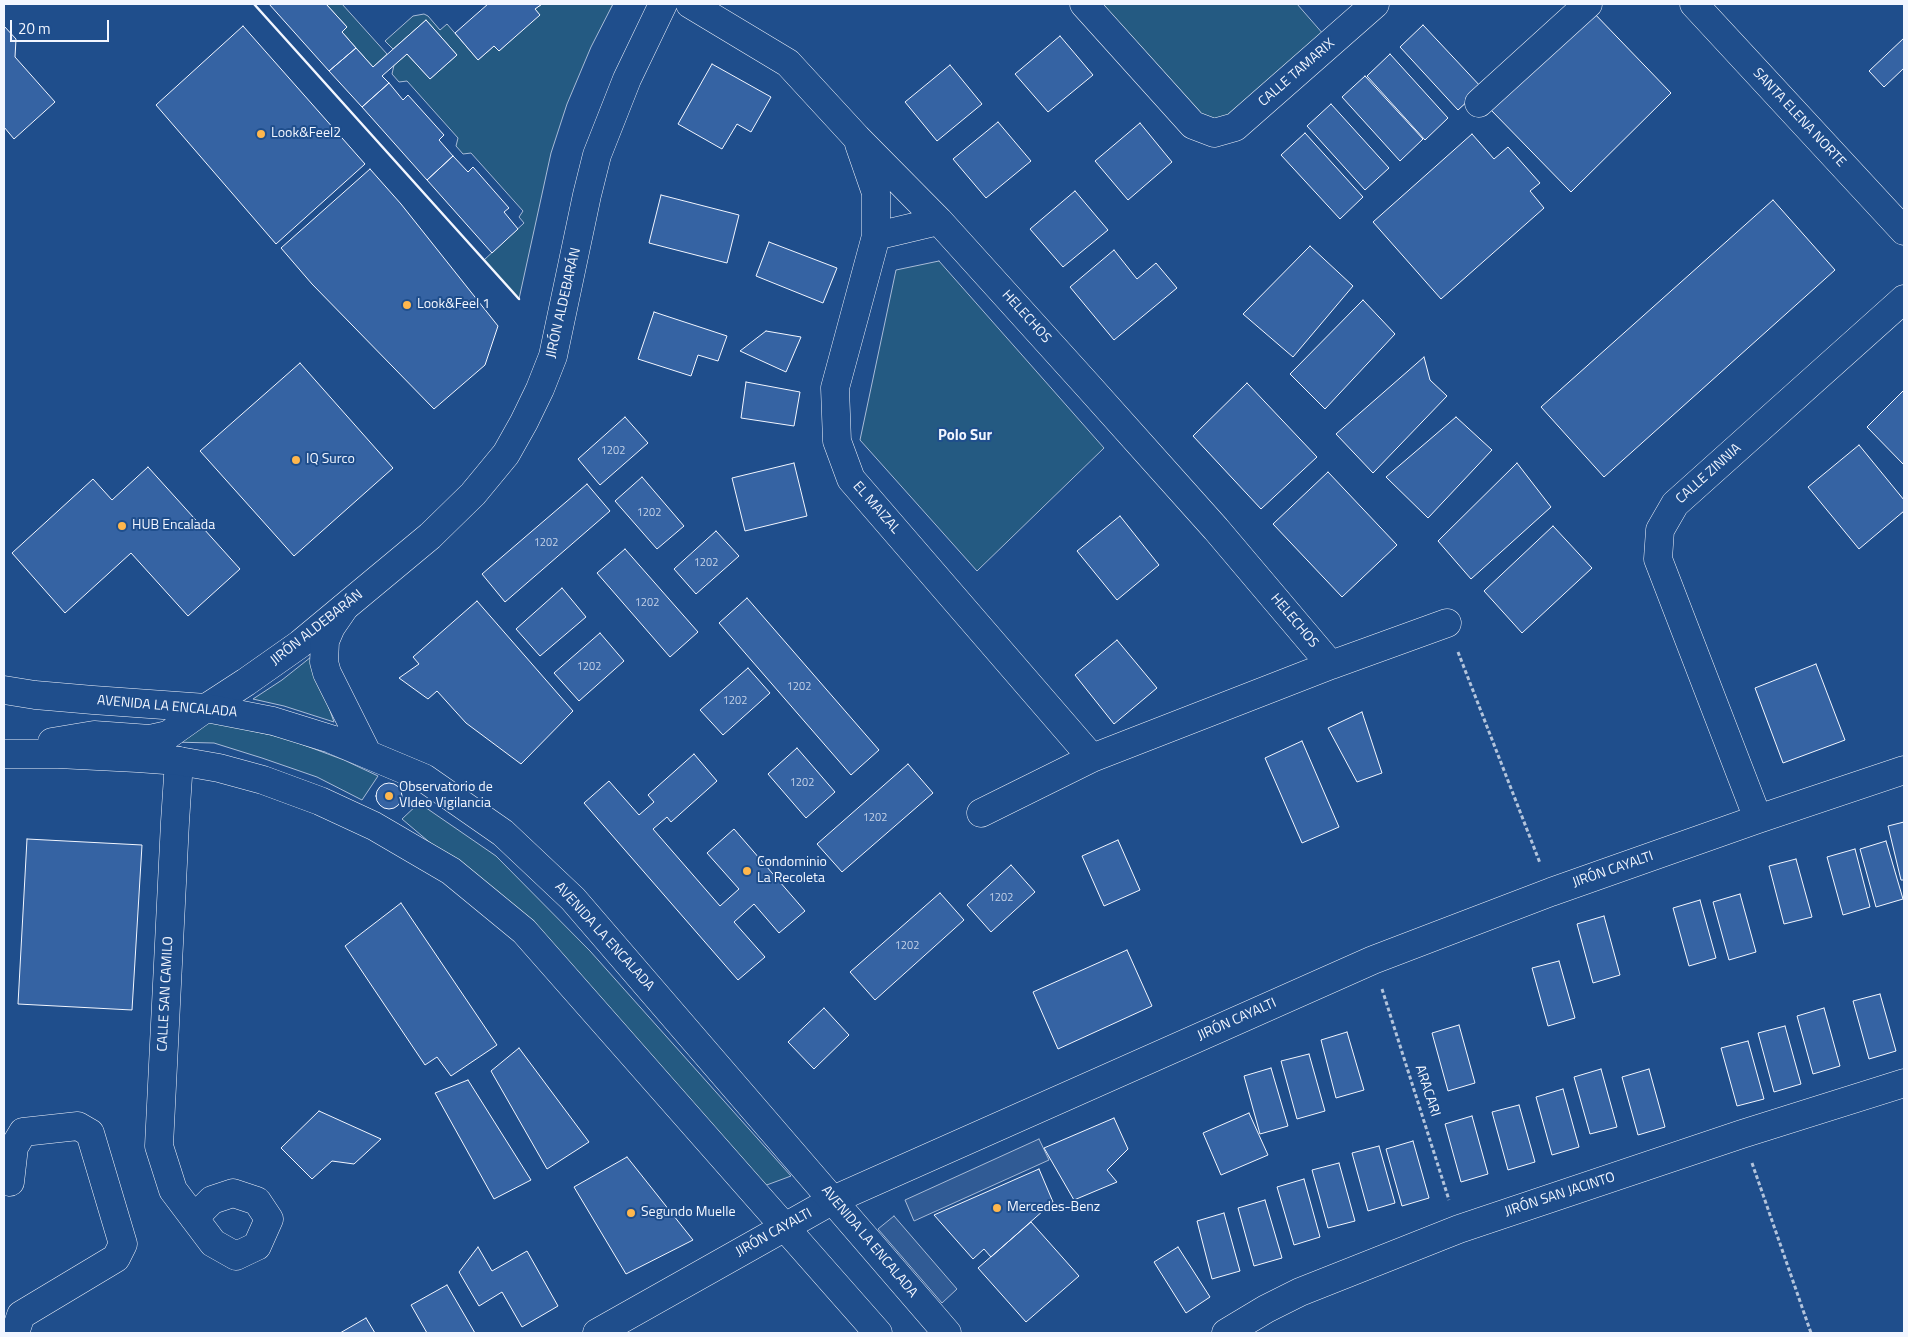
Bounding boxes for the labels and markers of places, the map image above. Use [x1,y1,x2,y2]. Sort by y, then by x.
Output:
place label: Look&Feel2 [271,126,341,142]
marker: Look&Feel2 [255,128,267,140]
place label: Look&Feel 1 [417,297,490,313]
marker: Look&Feel 1 [401,299,413,311]
place label: IQ Surco [306,452,355,468]
marker: IQ Surco [290,454,302,466]
place label: HUB Encalada [132,518,215,534]
marker: HUB Encalada [116,520,128,532]
place label: Observatorio de VIdeo Vigilancia [399,780,493,812]
marker: Observatorio de VIdeo Vigilancia [383,790,395,802]
place label: Condominio La Recoleta [757,855,827,888]
marker: Condominio La Recoleta [741,865,753,877]
place label: Mercedes-Benz [1007,1200,1100,1216]
marker: Mercedes-Benz [991,1202,1003,1214]
place label: Segundo Muelle [641,1205,735,1221]
marker: Segundo Muelle [625,1207,637,1219]

